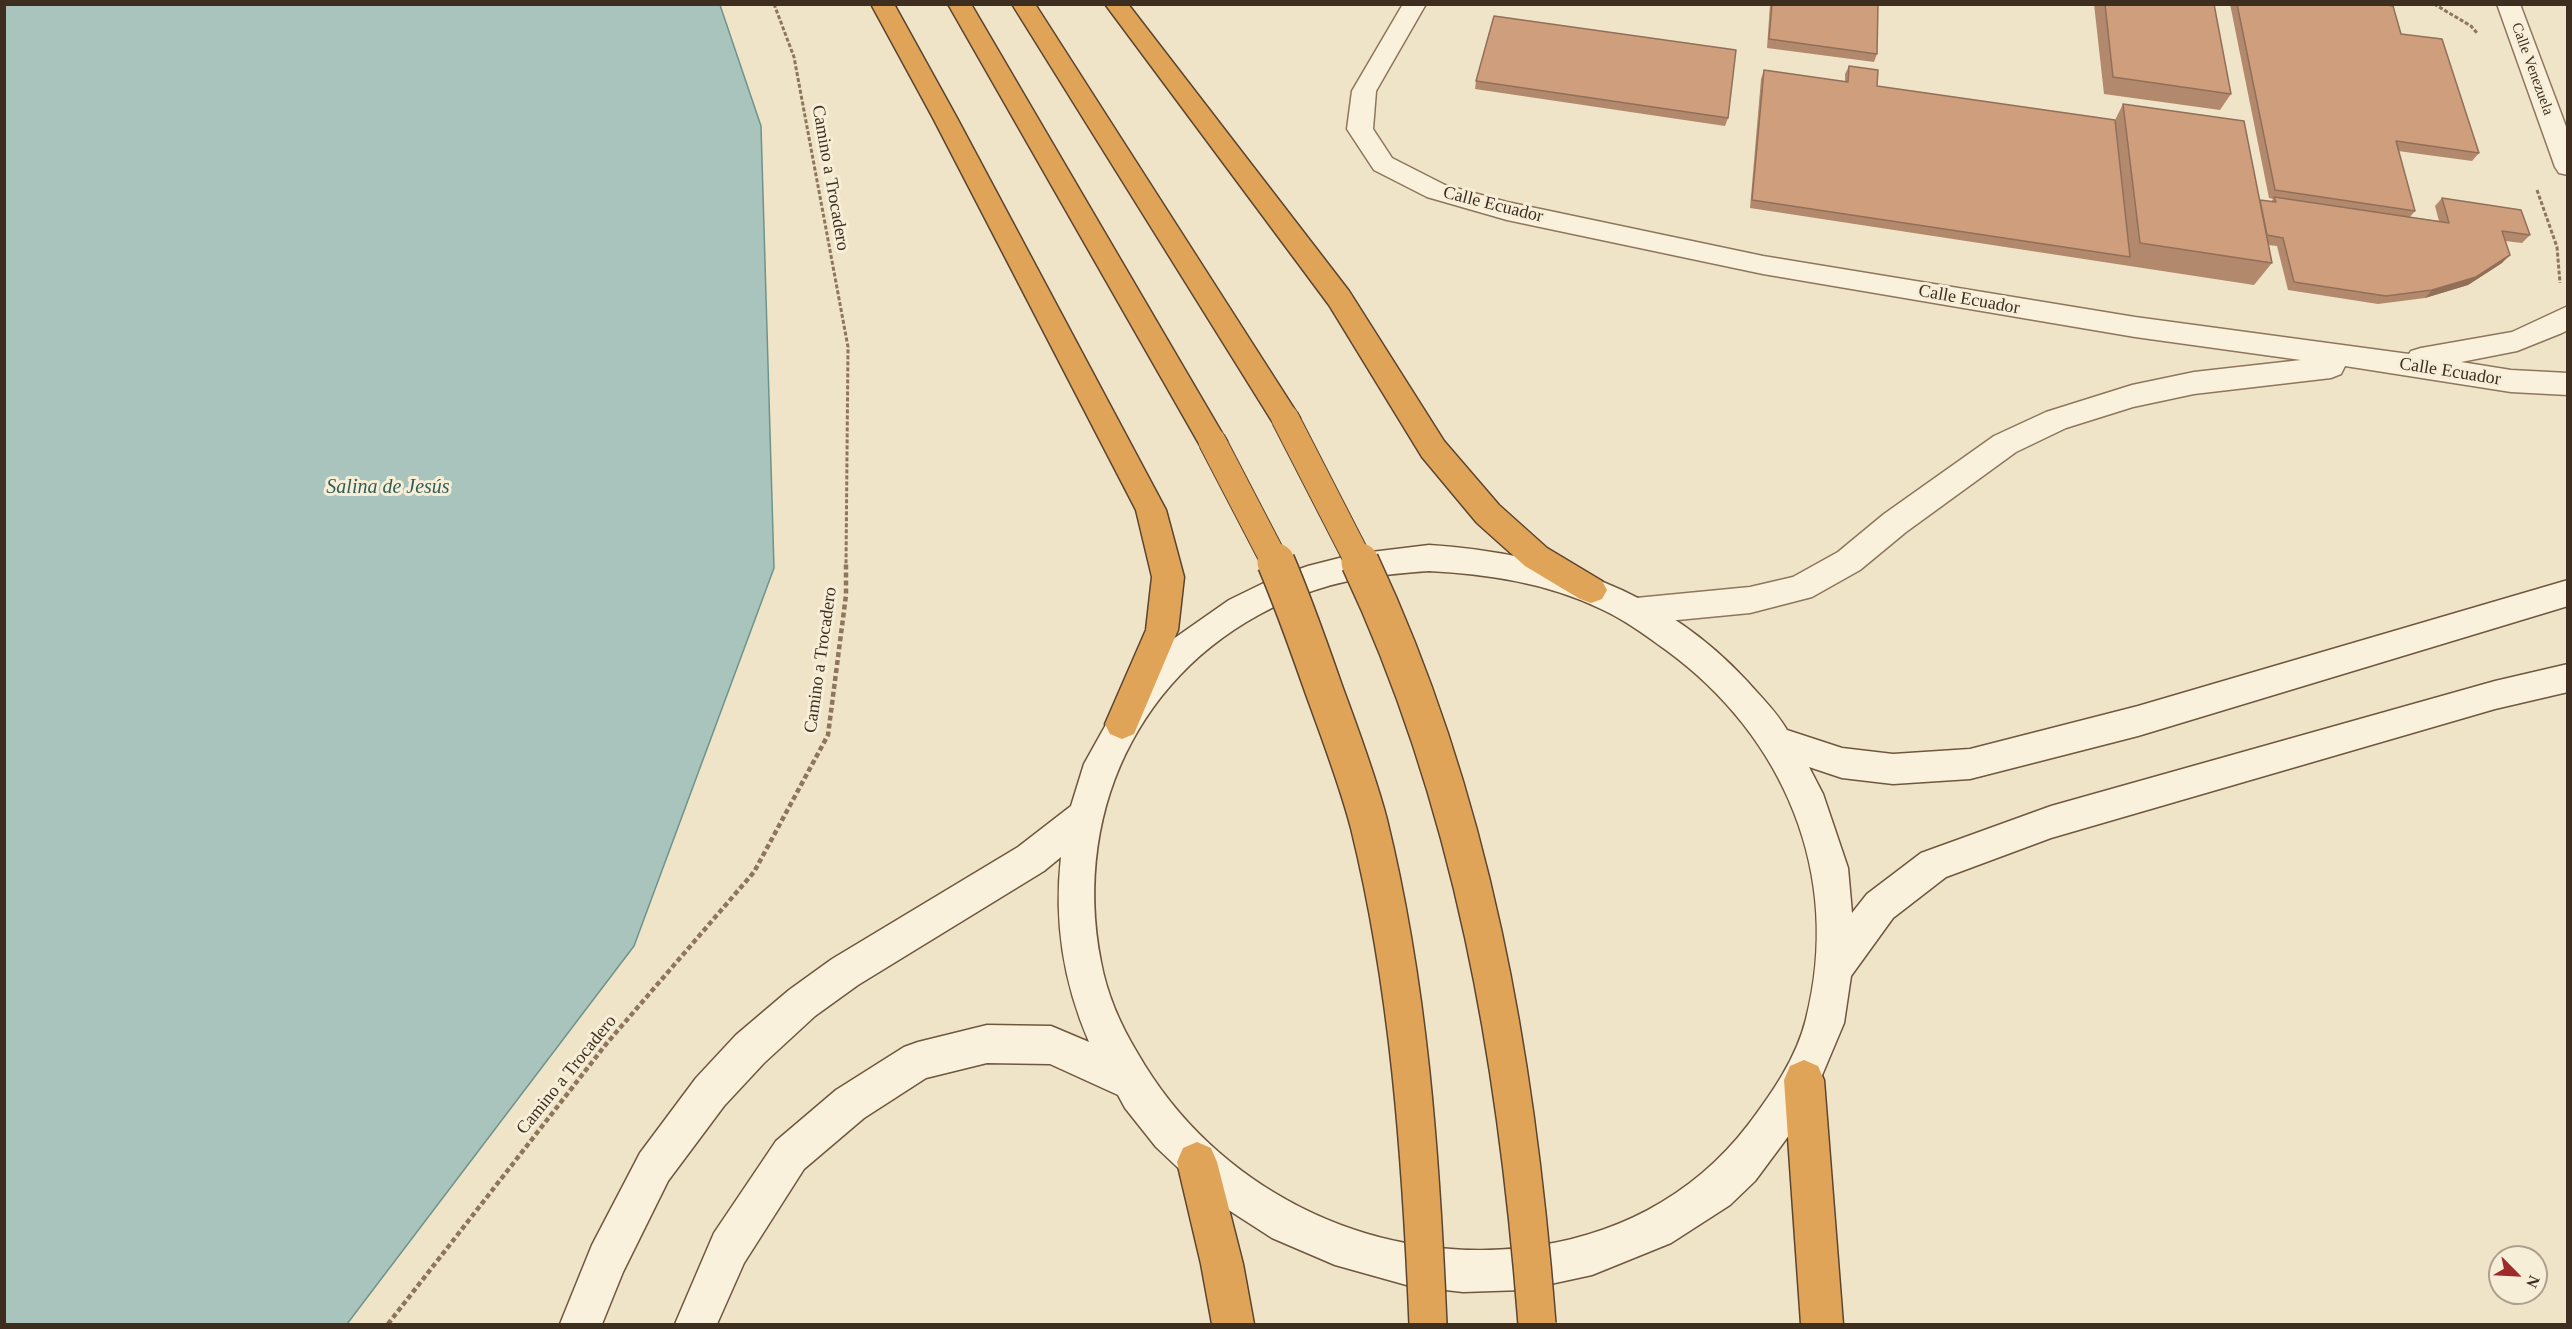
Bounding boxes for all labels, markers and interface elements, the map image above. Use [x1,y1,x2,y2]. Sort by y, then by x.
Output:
street label: Calle Venezuela [2507,20,2557,118]
street label: Camino a Trocadero [807,104,853,252]
street label: Calle Ecuador [1441,182,1545,228]
street label: Calle Ecuador [1917,280,2021,320]
street label: Calle Ecuador [2398,353,2502,391]
water label: Salina de Jesús [326,476,450,500]
street label: Camino a Trocadero [800,586,842,734]
street label: Camino a Trocadero [512,1011,622,1139]
north arrow [2488,1245,2548,1305]
text: N [2523,1273,2543,1290]

